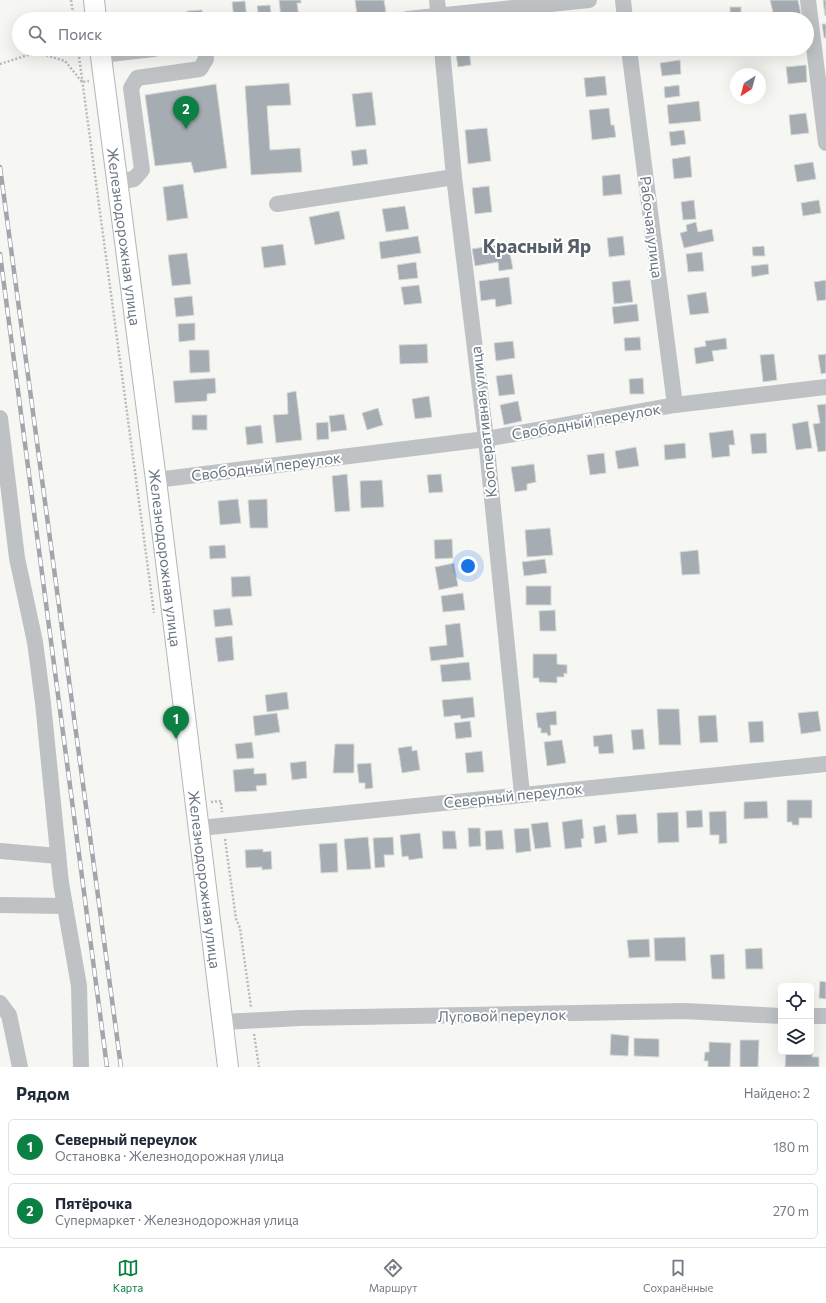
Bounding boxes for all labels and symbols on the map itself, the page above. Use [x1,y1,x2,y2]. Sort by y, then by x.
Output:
north arrow [730,68,766,104]
pin: 2 [173,96,199,129]
street label: Железнодорожная улица [104,146,145,327]
street label: Рабочая улица [637,175,667,279]
district label: Красный Яр [483,234,591,257]
street label: Кооперативная улица [466,345,500,499]
street label: Свободный переулок [510,399,662,443]
street label: Свободный переулок [190,448,342,484]
street label: Железнодорожная улица [146,468,185,648]
your location [458,556,478,576]
pin: 1 [163,706,189,739]
street label: Северный переулок [443,779,583,811]
street label: Железнодорожная улица [185,789,225,970]
street label: Луговой переулок [437,1005,567,1025]

